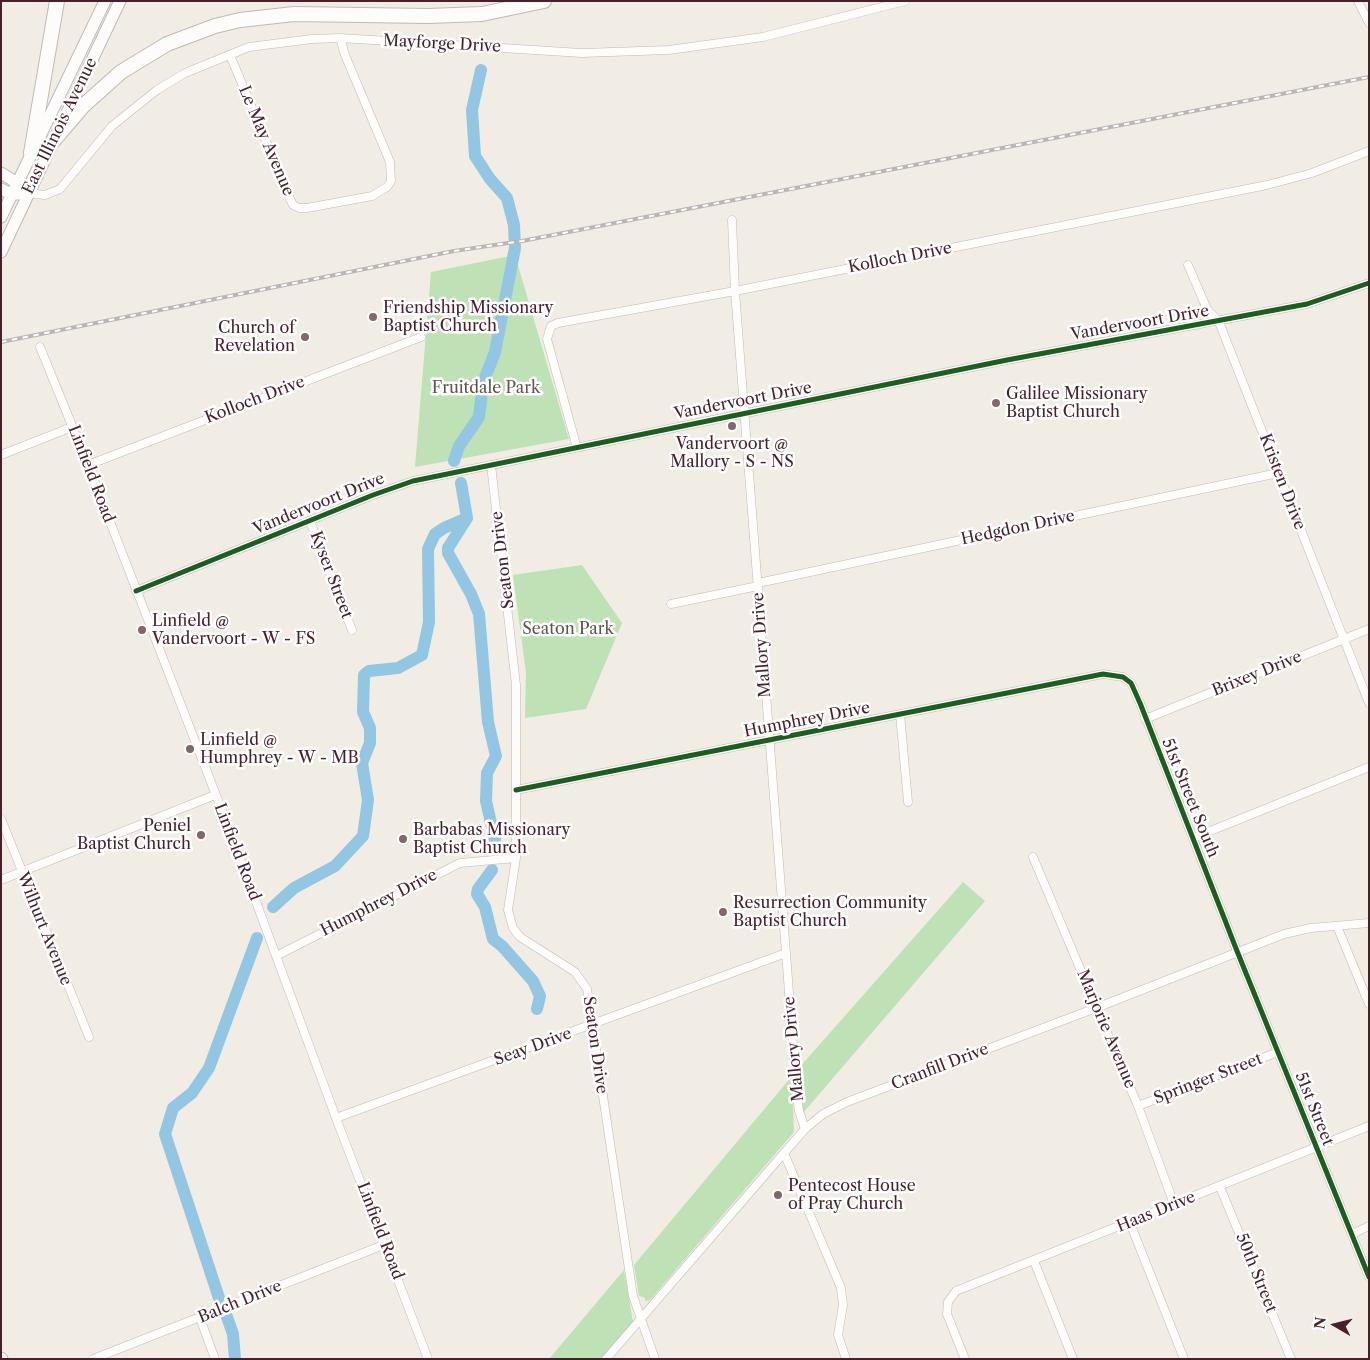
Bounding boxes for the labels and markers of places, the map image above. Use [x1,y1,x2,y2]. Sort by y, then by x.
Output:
place label: Friendship Missionary Baptist Church [383,298,553,336]
marker: Friendship Missionary Baptist Church [367,311,379,323]
place label: Church of Revelation [214,318,295,356]
marker: Church of Revelation [299,331,311,343]
place label: Galilee Missionary Baptist Church [1006,384,1148,422]
marker: Galilee Missionary Baptist Church [990,397,1002,409]
marker: Vandervoort @ Mallory - S - NS [726,420,738,432]
place label: Vandervoort @ Mallory - S - NS [670,434,794,472]
place label: Linfield @ Vandervoort - W - FS [152,611,315,649]
marker: Linfield @ Vandervoort - W - FS [136,624,148,636]
place label: Linfield @ Humphrey - W - MB [200,730,359,768]
marker: Linfield @ Humphrey - W - MB [184,743,196,755]
place label: Peniel Baptist Church [77,816,191,854]
place label: Barbabas Missionary Baptist Church [413,820,571,858]
marker: Peniel Baptist Church [195,829,207,841]
marker: Barbabas Missionary Baptist Church [397,833,409,845]
place label: Resurrection Community Baptist Church [733,893,927,931]
marker: Resurrection Community Baptist Church [717,906,729,918]
place label: Pentecost House of Pray Church [788,1176,916,1214]
marker: Pentecost House of Pray Church [772,1189,784,1201]

